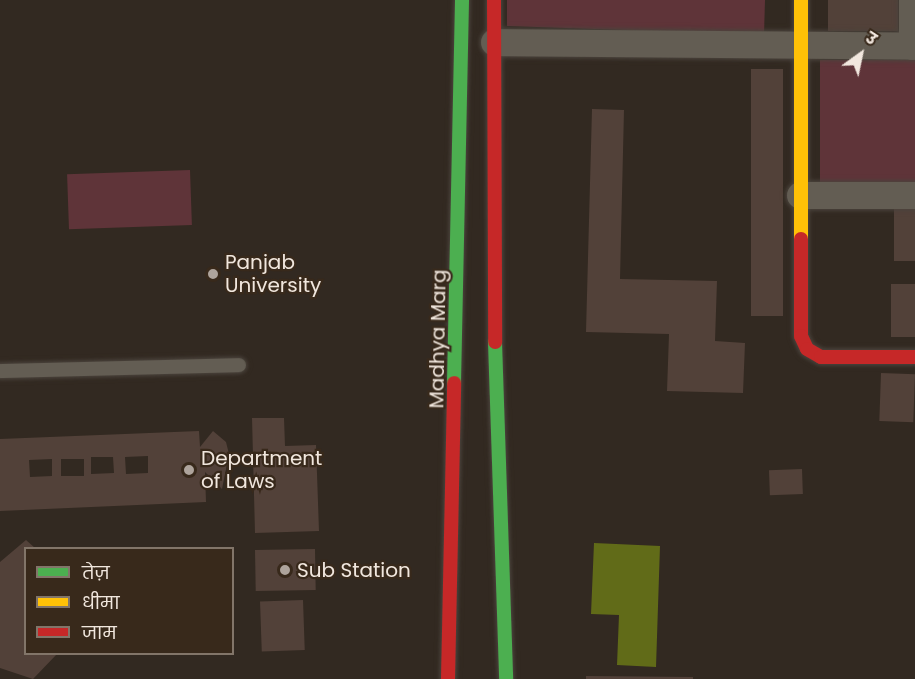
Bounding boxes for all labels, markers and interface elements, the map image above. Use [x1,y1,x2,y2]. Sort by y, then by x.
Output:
north arrow [831,24,891,84]
text: उ [861,26,881,51]
place label: Panjab University [225,250,321,297]
marker: Panjab University [206,267,220,281]
street label: Madhya Marg [425,269,451,409]
place label: Department of Laws [201,446,322,493]
marker: Department of Laws [182,463,196,477]
legend [24,547,234,655]
place label: Sub Station [297,558,411,582]
text: तेज़ [82,560,110,585]
marker: Sub Station [278,563,292,577]
text: धीमा [82,590,120,615]
text: जाम [82,620,117,645]

